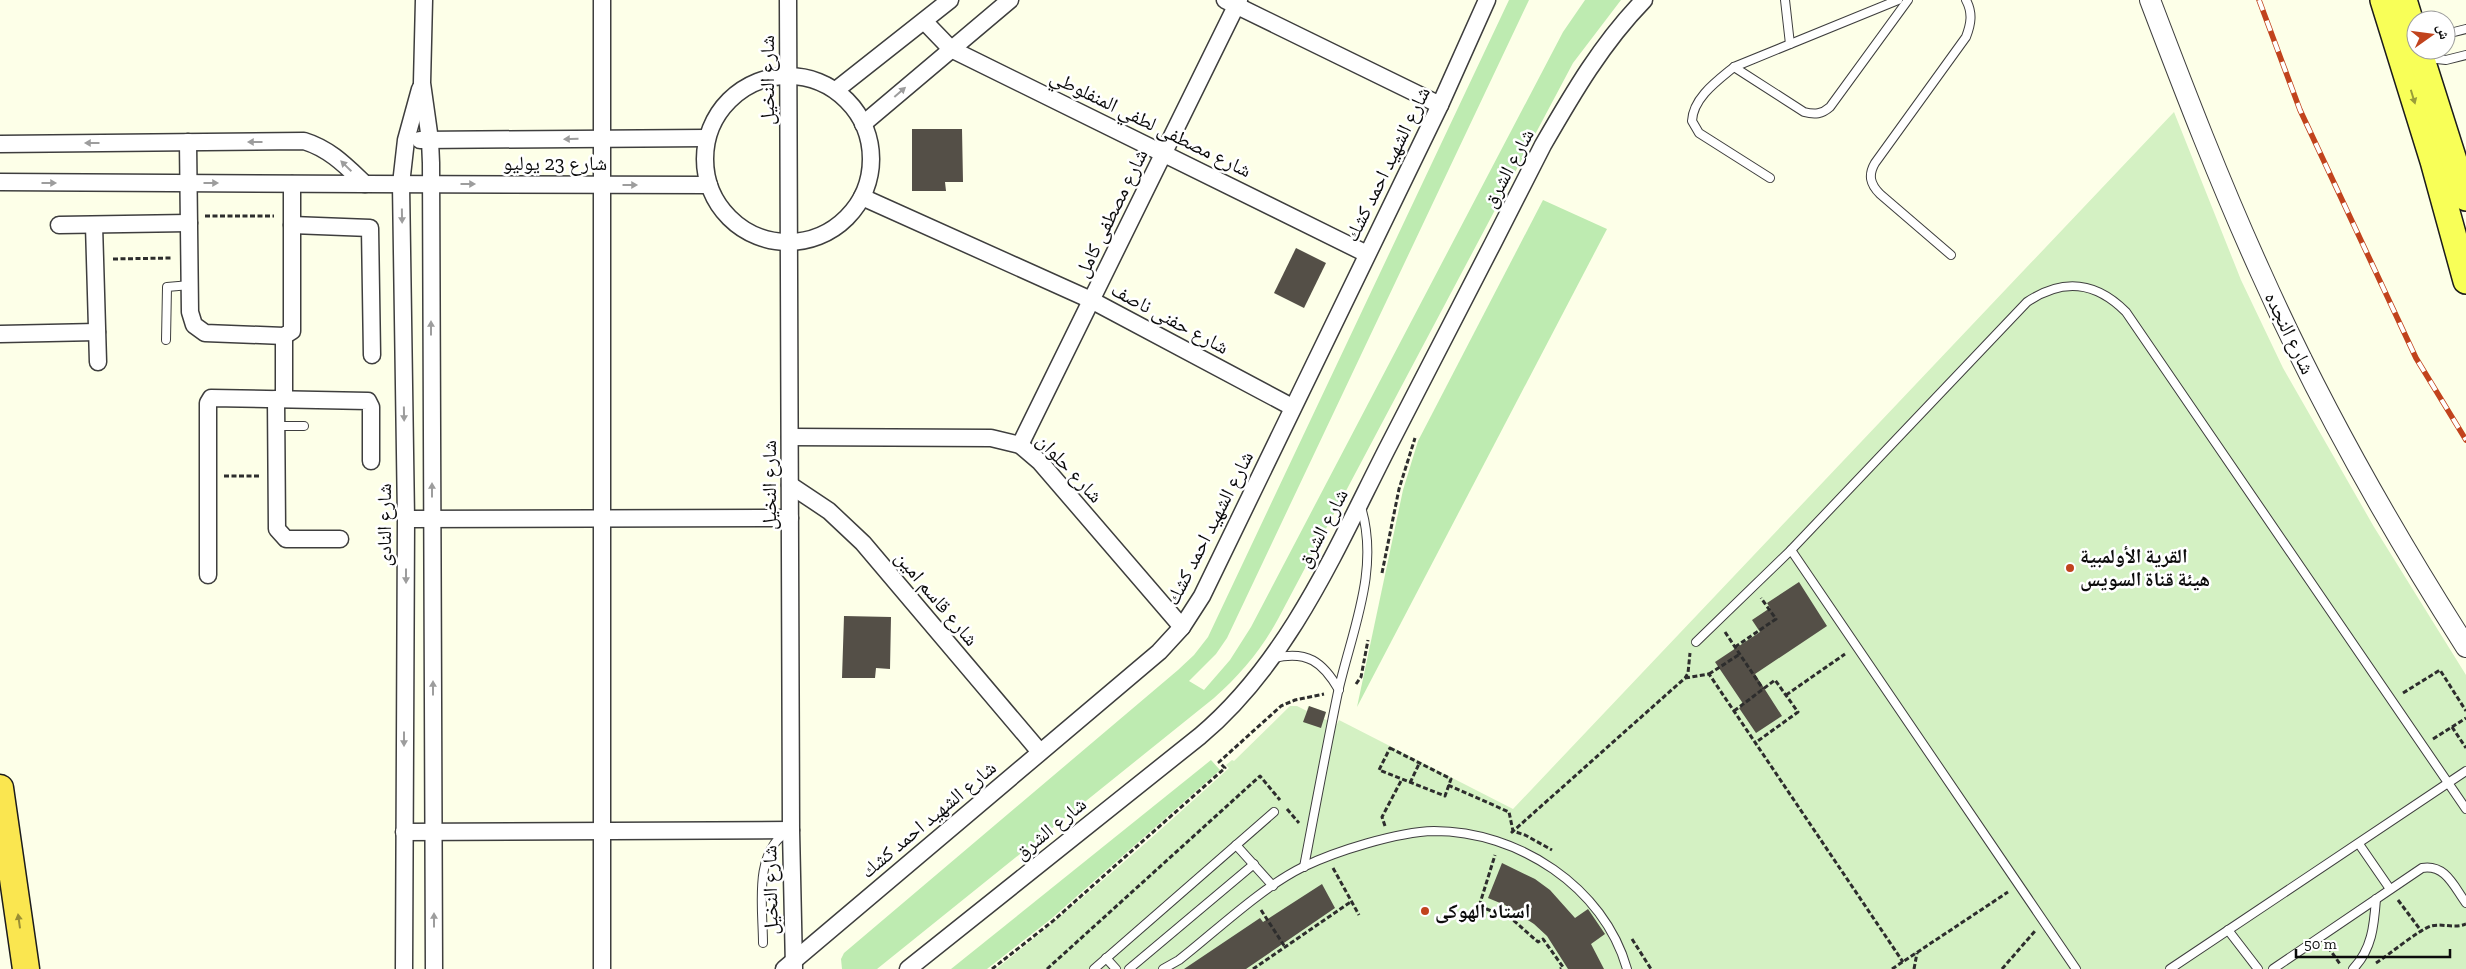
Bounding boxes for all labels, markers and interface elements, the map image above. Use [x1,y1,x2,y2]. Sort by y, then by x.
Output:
north arrow [2406,10,2456,60]
text: ش [2433,23,2453,41]
street label: شارع النخيل [755,35,780,125]
street label: شارع مصطفى لطفي المنفلوطي [1045,64,1255,186]
street label: شارع الشهيد احمد كشك [1339,82,1436,246]
one-way arrow [894,87,907,98]
one-way arrow [2410,89,2418,104]
street label: شارع الشرق [1477,124,1540,212]
one-way arrow [563,135,579,143]
one-way arrow [247,138,263,146]
one-way arrow [84,139,100,147]
street label: شارع مصطفى كامل [1069,145,1153,282]
street label: شارع 23 يوليو [503,151,607,176]
one-way arrow [340,160,352,172]
one-way arrow [41,179,57,187]
one-way arrow [203,179,219,187]
one-way arrow [460,180,476,188]
one-way arrow [622,181,638,189]
one-way arrow [398,209,406,225]
street label: شارع حفنى ناصف [1107,277,1233,360]
street label: شارع النجده [2259,288,2320,378]
one-way arrow [427,320,435,336]
one-way arrow [400,406,408,422]
street label: شارع حلوان [1031,428,1108,508]
street label: شارع النخيل [757,440,782,530]
street label: شارع الشهيد احمد كشك [1160,447,1259,610]
one-way arrow [428,482,436,498]
street label: شارع النادى [372,483,397,567]
street label: شارع الشرق [1291,484,1354,572]
place label: القرية الأولمبية هيئة قناة السويس [2080,544,2210,592]
street label: شارع قاسم امين [889,545,984,652]
marker: القرية الأولمبية هيئة قناة السويس [2064,562,2076,574]
one-way arrow [402,568,410,584]
one-way arrow [429,680,437,696]
one-way arrow [400,731,408,747]
street label: شارع الشهيد احمد كشك [855,755,1001,884]
street label: شارع الشرق [1009,792,1092,865]
street label: شارع النخيل [757,845,784,935]
place label: استاد الهوكى [1435,899,1530,924]
marker: استاد الهوكى [1419,905,1431,917]
one-way arrow [14,912,22,928]
one-way arrow [430,912,438,928]
scale bar [2296,926,2450,958]
text: 50 m [2304,935,2337,953]

